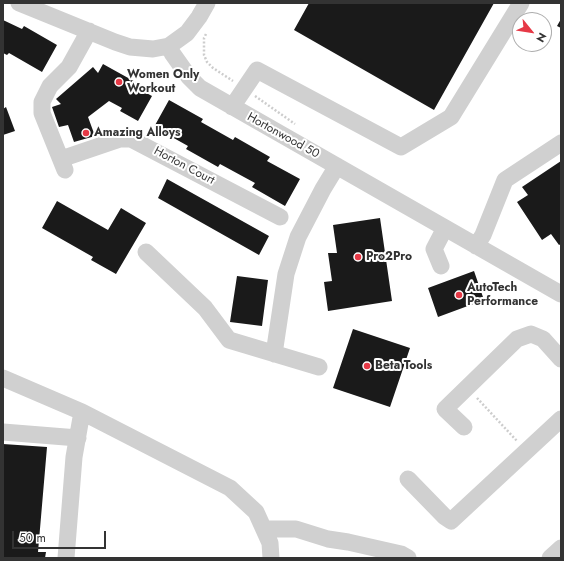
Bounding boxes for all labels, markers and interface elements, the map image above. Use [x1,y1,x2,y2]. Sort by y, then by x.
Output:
north arrow [512,12,552,52]
text: N [532,30,551,45]
place label: Women Only Workout [127,68,199,96]
marker: Women Only Workout [114,77,124,87]
street label: Hortonwood 50 [244,110,322,162]
place label: Amazing Alloys [94,126,180,140]
marker: Amazing Alloys [81,128,91,138]
street label: Horton Court [151,144,217,188]
place label: Pro2Pro [366,250,412,264]
marker: Pro2Pro [353,252,363,262]
place label: AutoTech Performance [467,281,538,309]
marker: AutoTech Performance [454,290,464,300]
place label: Beta Tools [375,359,432,373]
marker: Beta Tools [362,361,372,371]
scale bar [14,523,108,549]
text: 50 m [19,529,46,547]

